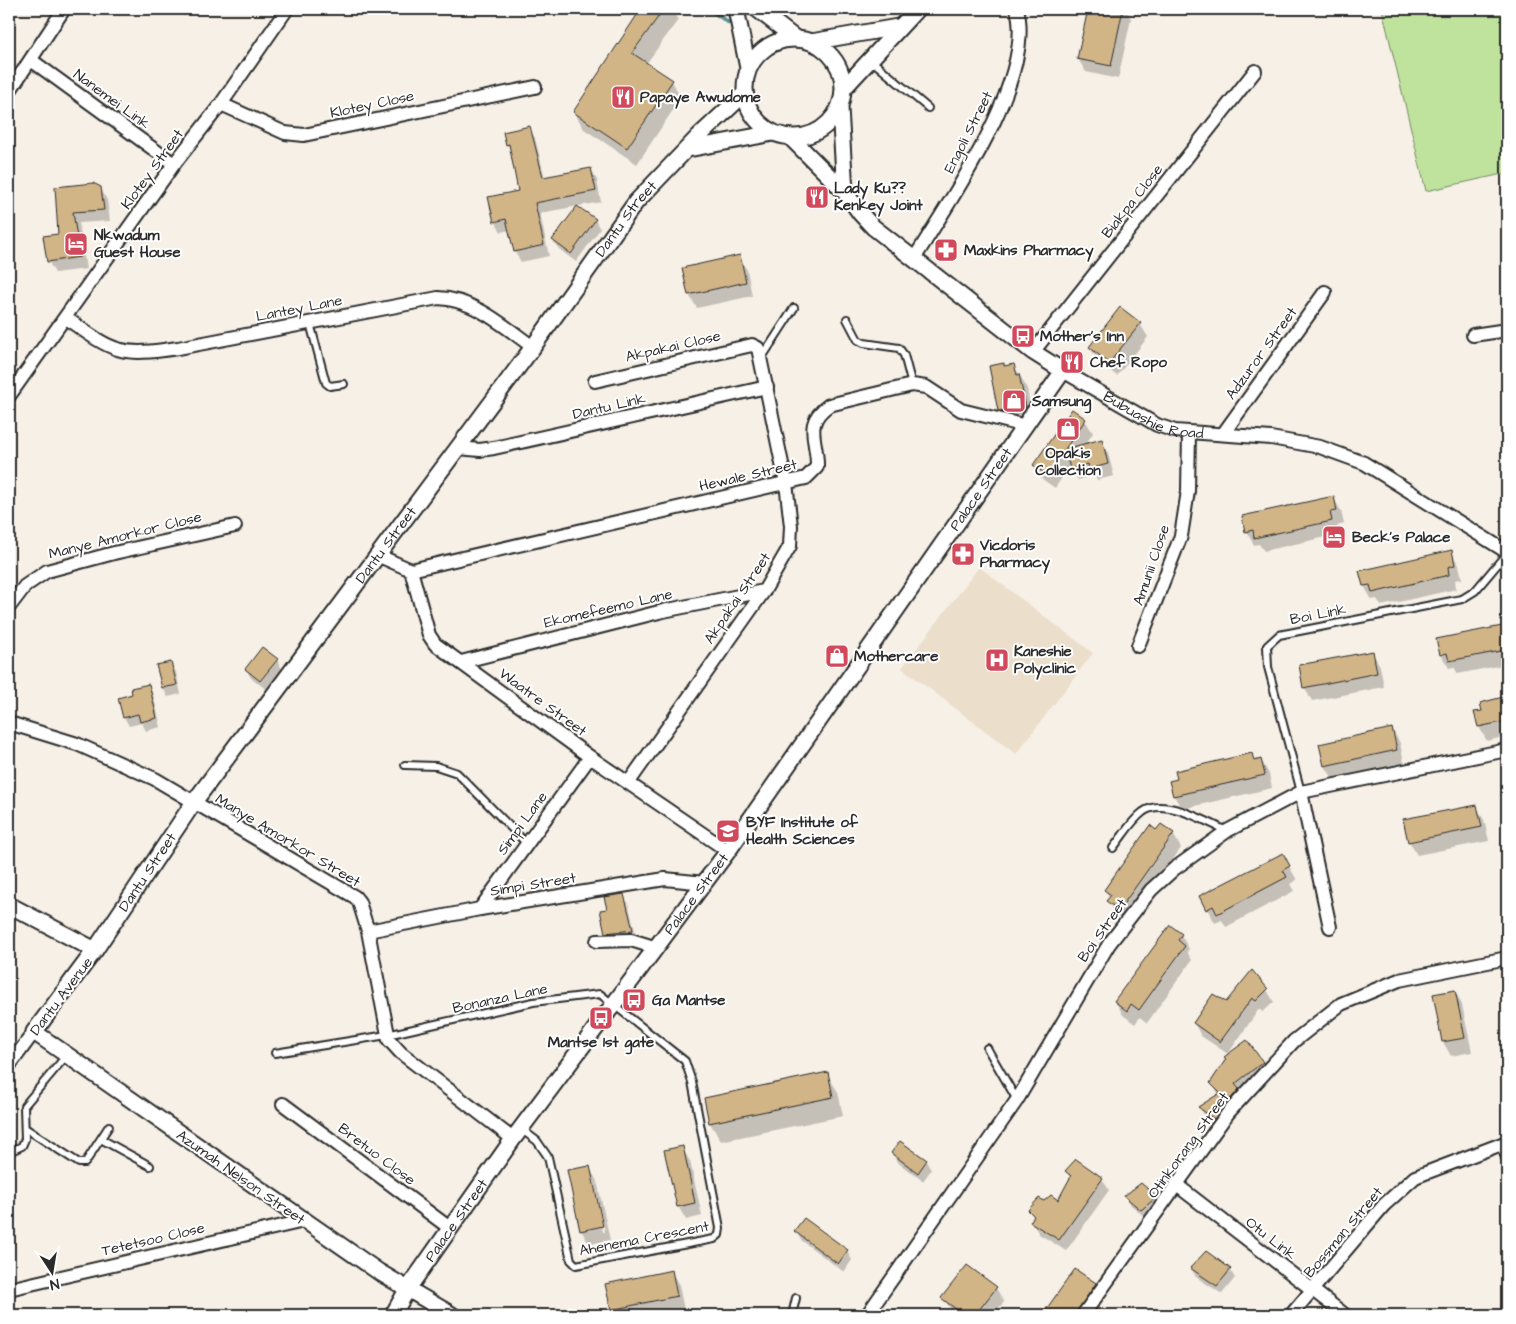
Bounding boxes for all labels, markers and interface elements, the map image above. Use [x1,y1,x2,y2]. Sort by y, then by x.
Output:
street label: Nanemei Link [69,64,154,134]
restaurant icon: Papaye Awudome [610,84,636,110]
street label: Klotey Close [328,85,416,125]
place label: Papaye Awudome [640,87,761,109]
street label: Engoli Street [939,88,999,177]
street label: Klotey Street [116,125,190,214]
street label: Biakpa Close [1097,160,1168,243]
street label: Dantu Street [590,176,662,261]
place label: Lady Ku?? Kenkey Joint [834,178,923,217]
restaurant icon: Lady Ku?? Kenkey Joint [804,184,830,210]
place label: Nkwadum Guest House [94,225,181,263]
hotel icon: Nkwadum Guest House [63,231,89,257]
pharmacy icon: Maxkins Pharmacy [933,237,959,263]
place label: Maxkins Pharmacy [964,240,1094,262]
street label: Lantey Lane [254,290,344,328]
street label: Adzuror Street [1221,303,1302,404]
bus stop icon: Mother's Inn [1010,323,1036,349]
street label: Akpakai Close [623,325,723,368]
place label: Mother's Inn [1040,326,1124,347]
restaurant icon: Chef Ropo [1059,349,1085,375]
place label: Chef Ropo [1090,352,1168,373]
street label: Bubuashie Road [1099,386,1205,444]
street label: Dantu Link [571,388,647,425]
shop icon: Samsung [1001,388,1027,414]
place label: Samsung [1031,391,1092,414]
shop icon: Opakis Collection [1055,416,1081,442]
street label: Palace Street [945,443,1017,535]
place label: Opakis Collection [1035,443,1101,481]
street label: Hewale Street [697,454,799,497]
street label: Dantu Street [350,502,422,588]
street label: Manye Amorkor Close [46,506,204,566]
street label: Amunii Close [1128,522,1175,608]
hotel icon: Beck's Palace [1321,524,1347,550]
place label: Beck's Palace [1352,527,1450,548]
place label: Vicdoris Pharmacy [979,535,1051,574]
pharmacy icon: Vicdoris Pharmacy [950,541,976,567]
street label: Akpakai Street [699,548,776,648]
street label: Ekomefeemo Lane [542,583,674,633]
street label: Boi Link [1288,599,1348,630]
place label: Kaneshie Polyclinic [1014,641,1076,680]
shop icon: Mothercare [824,643,850,669]
place label: Mothercare [854,646,938,667]
hospital icon: Kaneshie Polyclinic [984,647,1010,673]
street label: Waatre Street [494,663,591,741]
street label: Simpi Lane [492,787,553,859]
street label: Manye Amorkor Street [211,789,364,893]
place label: BYF Institute of Health Sciences [746,812,859,850]
school or university icon: BYF Institute of Health Sciences [715,818,741,844]
street label: Dantu Street [114,829,182,916]
street label: Palace Street [659,849,734,939]
street label: Simpi Street [489,867,577,902]
street label: Boi Street [1073,894,1132,966]
street label: Dantu Avenue [25,953,98,1040]
street label: Bonanza Lane [451,978,549,1019]
bus stop icon: Ga Mantse [621,987,647,1013]
place label: Ga Mantse [652,990,725,1011]
bus stop icon: Mantse 1st gate [588,1005,614,1031]
place label: Mantse 1st gate [548,1032,654,1055]
street label: Otinkorang Street [1143,1088,1235,1203]
street label: Bretuo Close [334,1118,420,1191]
street label: Azumah Nelson Street [172,1125,309,1230]
street label: Palace Street [420,1175,493,1266]
street label: Bossman Street [1299,1182,1388,1282]
street label: Otu Link [1241,1212,1300,1265]
street label: Ahenema Crescent [577,1216,711,1261]
street label: Tetetsoo Close [100,1217,207,1262]
north arrow [28,1246,78,1296]
text: N [48,1273,61,1294]

